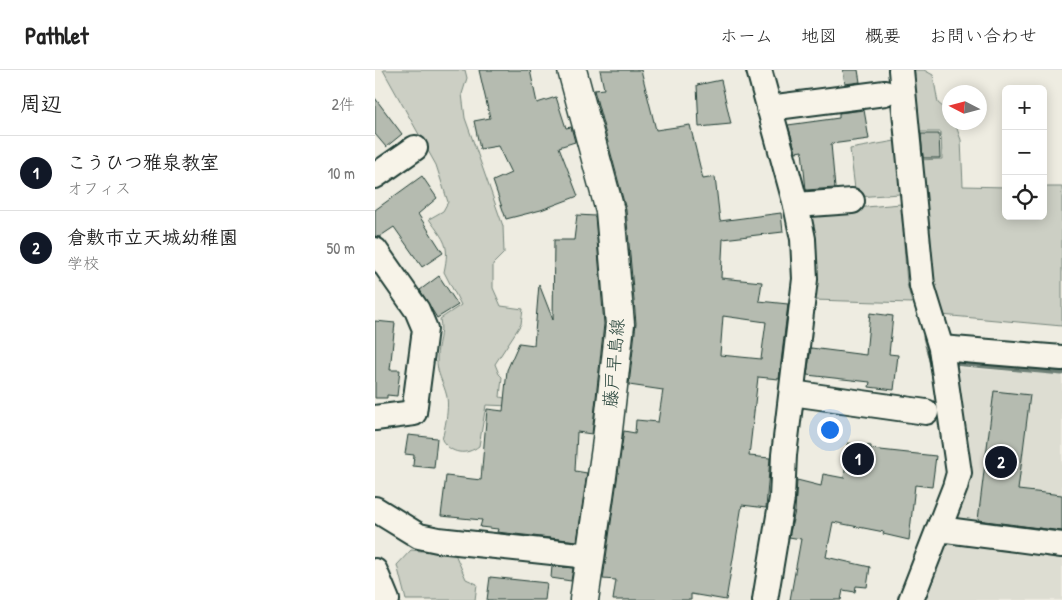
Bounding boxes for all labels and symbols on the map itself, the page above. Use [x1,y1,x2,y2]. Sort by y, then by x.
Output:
north arrow [942,85,987,130]
street label: 藤戸早島線 [597,317,630,409]
your location [817,417,843,443]
pin: 1 [842,440,874,478]
pin: 2 [985,443,1017,481]

